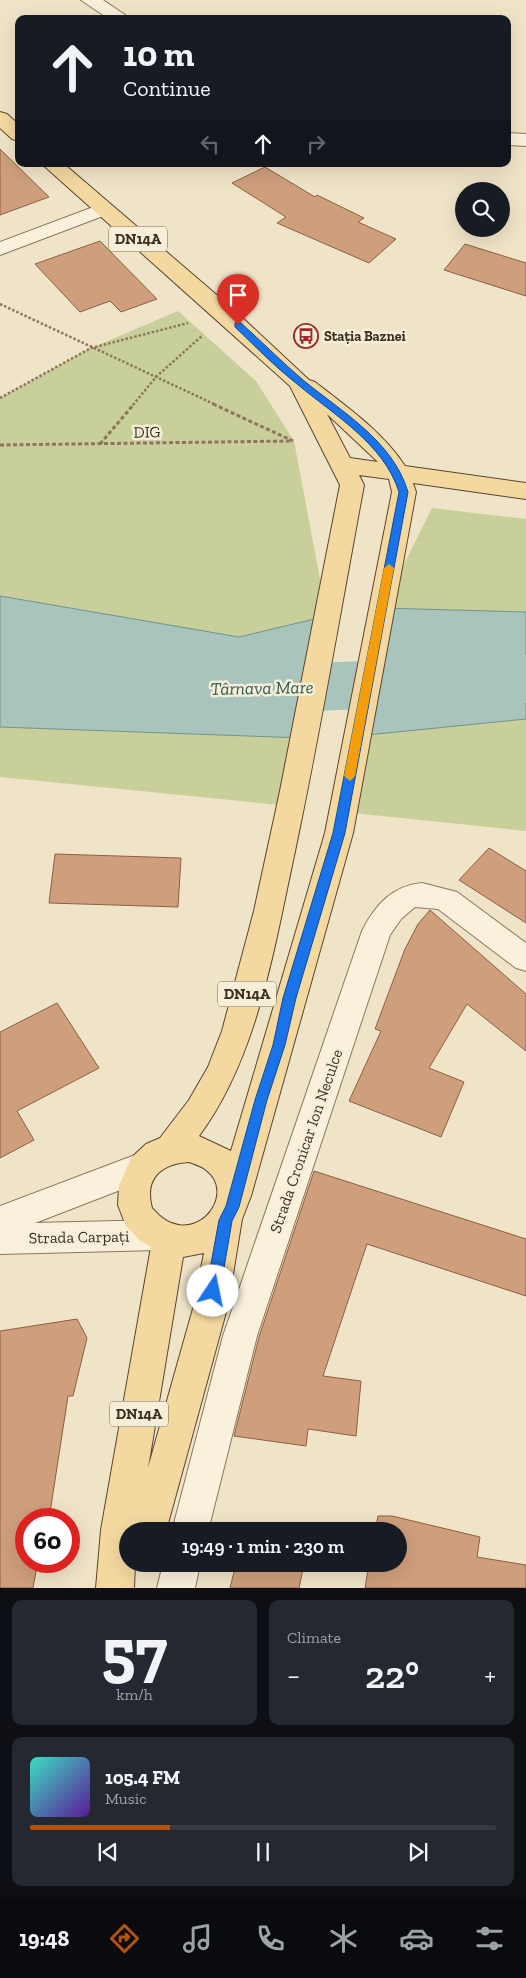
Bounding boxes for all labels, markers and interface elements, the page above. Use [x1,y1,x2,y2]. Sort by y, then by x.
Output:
text: 10 m [123,33,195,75]
icon: ahead [40,35,105,100]
text: Continue [123,75,211,102]
icon: left [196,130,224,158]
icon: ahead [249,130,277,158]
icon: right [302,130,330,158]
map controls [455,182,510,237]
button: search [455,182,510,237]
road number: DN14A [109,226,167,252]
pin [217,274,259,325]
icon: arrive [224,281,252,309]
bus stop icon: Stația Baznei [293,323,319,349]
place label: Stația Baznei [324,328,406,345]
street label: DIG [133,422,161,442]
water label: Târnava Mare [210,676,314,700]
road number: DN14A [218,982,276,1006]
street label: Strada Cronicar Ion Neculce [266,1046,346,1236]
street label: Strada Carpați [28,1227,130,1247]
position arrow [186,1264,238,1316]
road number: DN14A [110,1402,168,1426]
speed limit sign: 60 [15,1508,80,1573]
text: 19:49 · 1 min · 230 m [182,1535,344,1558]
text: 57 [101,1613,168,1691]
text: Climate [287,1628,341,1647]
text: 22° [365,1652,419,1698]
text: − [287,1659,300,1692]
text: + [484,1659,496,1692]
text: km/h [116,1685,153,1704]
text: 105.4 FM [105,1766,180,1789]
text: Music [105,1789,147,1808]
icon: previous [94,1838,122,1866]
icon: pause [249,1838,277,1866]
icon: next [404,1838,432,1866]
icon: directions [107,1921,142,1956]
icon: music [180,1921,215,1956]
icon: phone [253,1921,288,1956]
icon: climate [326,1921,361,1956]
icon: car [399,1921,434,1956]
icon: filters [472,1921,507,1956]
text: 19:48 [19,1925,69,1952]

